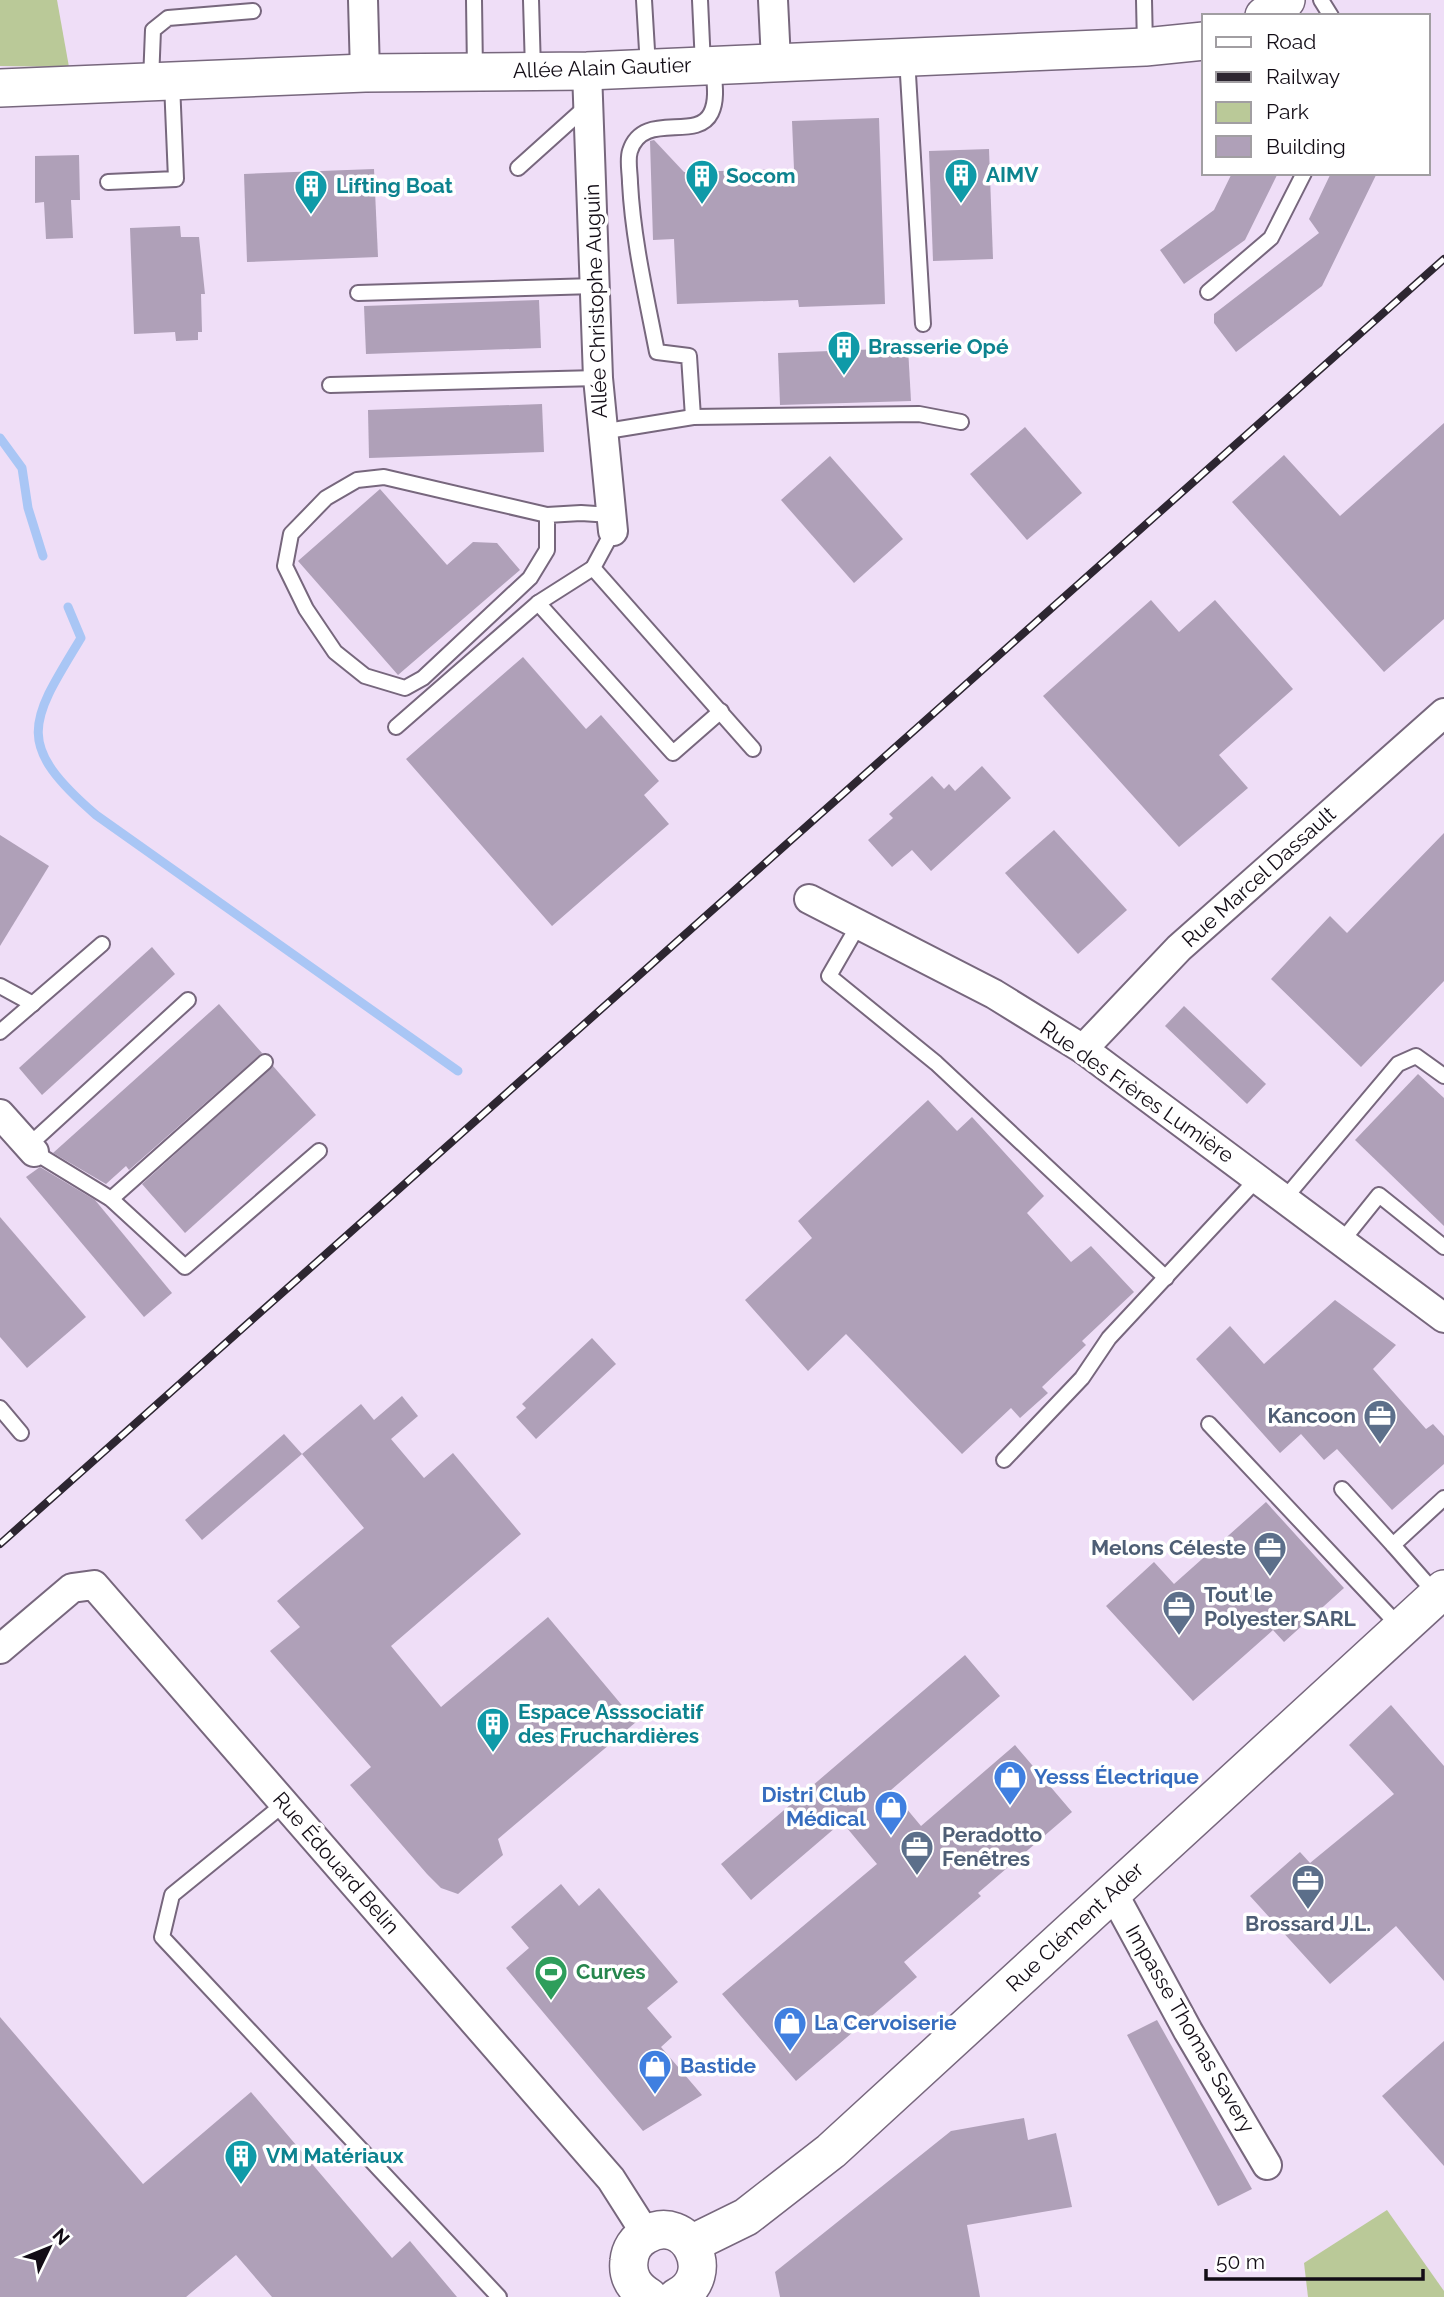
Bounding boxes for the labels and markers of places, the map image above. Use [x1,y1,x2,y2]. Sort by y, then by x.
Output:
building icon: AIMV [942,156,980,205]
building icon: Socom [683,157,721,206]
place label: AIMV [986,162,1039,187]
place label: Socom [726,163,796,188]
building icon: Lifting Boat [292,167,330,216]
place label: Lifting Boat [336,173,453,198]
building icon: Brasserie Opé [825,328,863,377]
place label: Brasserie Opé [868,334,1009,359]
office icon: Kancoon [1361,1397,1399,1446]
place label: Kancoon [1267,1403,1356,1428]
office icon: Melons Céleste [1251,1529,1289,1578]
place label: Melons Céleste [1091,1535,1246,1560]
place label: Tout le Polyester SARL [1204,1582,1357,1631]
office icon: Tout le Polyester SARL [1160,1588,1198,1637]
place label: Espace Asssociatif des Fruchardières [518,1699,704,1748]
building icon: Espace Asssociatif des Fruchardières [474,1705,512,1754]
shop icon: Yesss Électrique [991,1758,1029,1807]
place label: Yesss Électrique [1034,1764,1199,1789]
place label: Distri Club Médical [761,1782,866,1831]
shop icon: Distri Club Médical [872,1788,910,1837]
place label: Peradotto Fenêtres [942,1822,1043,1871]
office icon: Peradotto Fenêtres [898,1828,936,1877]
office icon: Brossard J.L. [1289,1862,1327,1911]
place label: Brossard J.L. [1245,1911,1371,1936]
sports icon: Curves [532,1953,570,2002]
place label: Curves [576,1959,646,1984]
shop icon: La Cervoiserie [771,2004,809,2053]
place label: La Cervoiserie [814,2010,957,2035]
shop icon: Bastide [636,2047,674,2096]
place label: Bastide [680,2053,757,2078]
building icon: VM Matériaux [222,2137,260,2186]
place label: VM Matériaux [266,2143,404,2168]

